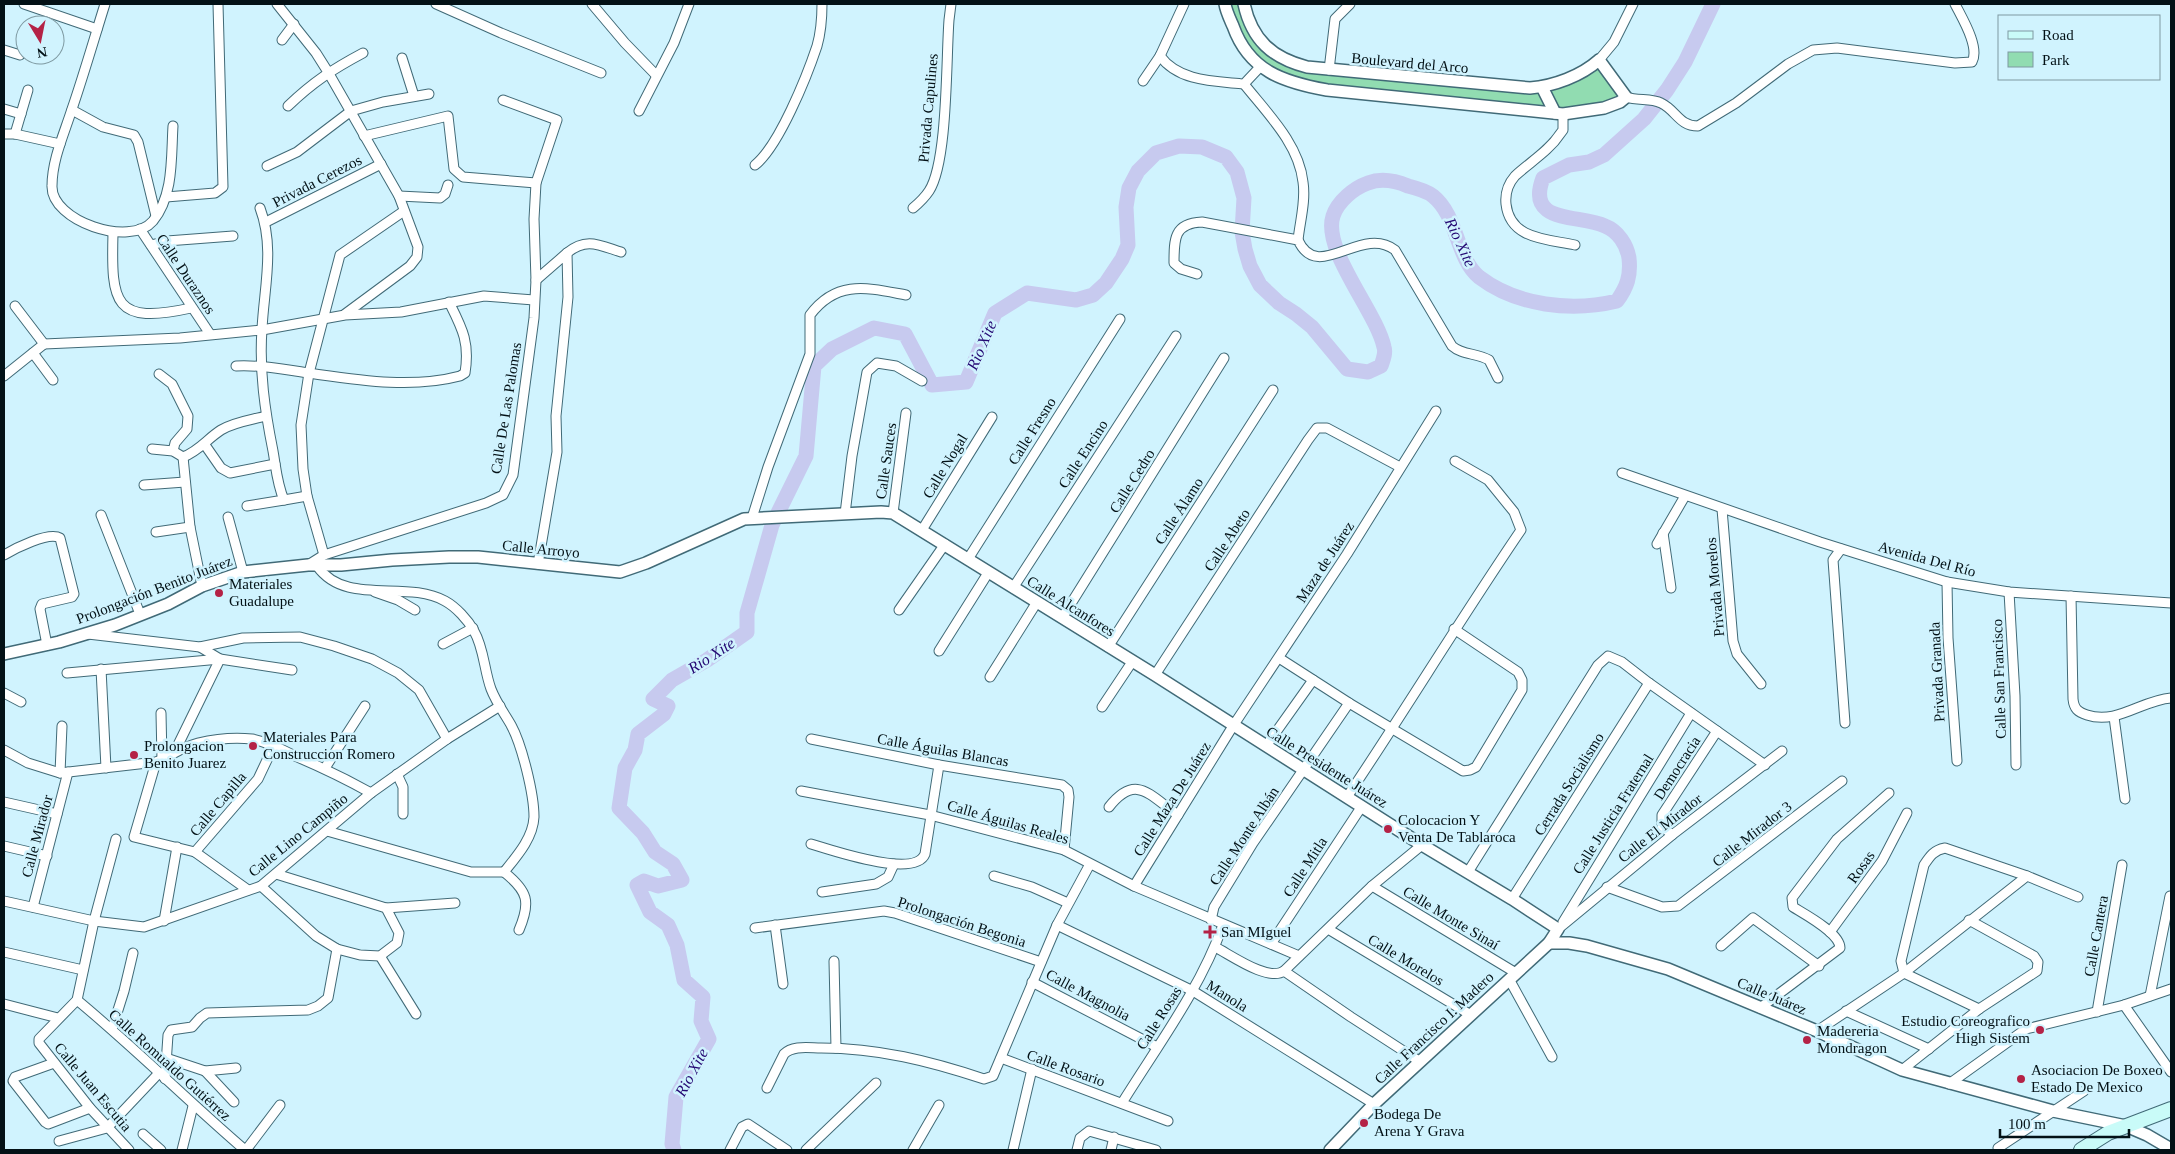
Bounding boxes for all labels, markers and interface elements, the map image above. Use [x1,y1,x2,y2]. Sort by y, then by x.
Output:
north arrow [15,15,65,65]
legend [1998,15,2160,80]
text: Road [2042,27,2074,43]
text: N [36,44,48,61]
street label: Boulevard del Arco [1351,50,1469,76]
text: Park [2042,52,2070,68]
street label: Privada Capulines [915,53,941,163]
street label: Privada Cerezos [270,152,364,210]
water label: Rio Xite [1441,214,1479,269]
street label: Calle Duraznos [153,231,219,317]
water label: Rio Xite [963,318,999,373]
street label: Calle De Las Palomas [488,341,524,475]
street label: Calle Fresno [1005,394,1059,468]
street label: Calle Encino [1055,417,1111,491]
street label: Calle Sauces [873,422,899,500]
street label: Calle Nogal [920,431,970,501]
street label: Calle Cedro [1106,446,1158,516]
street label: Calle Álamo [1152,475,1206,547]
street label: Calle Abeto [1201,506,1253,574]
street label: Maza de Juárez [1293,518,1357,605]
street label: Calle Arroyo [501,537,581,561]
street label: Privada Morelos [1703,537,1727,637]
street label: Avenida Del Río [1876,538,1978,580]
street label: Prolongación Benito Juárez [74,553,235,627]
street label: Calle Alcanfores [1024,573,1118,639]
place label: Materiales Guadalupe [229,576,294,609]
marker: Materiales Guadalupe [213,587,225,599]
street label: Calle San Francisco [1989,619,2009,739]
street label: Privada Granada [1926,621,1948,723]
water label: Rio Xite [684,634,738,677]
street label: Calle Presidente Juárez [1263,723,1391,811]
place label: Materiales Para Construccion Romero [263,729,395,762]
street label: Cerrada Socialismo [1531,730,1607,838]
street label: Calle Águilas Blancas [876,731,1010,769]
street label: Democracia [1651,733,1704,803]
place label: Prolongacion Benito Juarez [144,738,226,771]
street label: Calle Maza De Juárez [1130,738,1214,859]
marker: Materiales Para Construccion Romero [247,740,259,752]
marker: Prolongacion Benito Juarez [128,749,140,761]
street label: Calle Justicia Fraternal [1570,751,1656,877]
street label: Calle Capilla [187,768,250,839]
street label: Calle Monte Albán [1206,783,1282,888]
street label: Calle Lino Campiño [245,790,351,880]
street label: Calle El Mirador [1615,790,1705,866]
street label: Calle Mirador [18,793,56,879]
street label: Calle Águilas Reales [945,797,1071,847]
street label: Calle Mirador 3 [1709,798,1795,870]
place label: Colocacion Y Venta De Tablaroca [1398,812,1516,845]
marker: Colocacion Y Venta De Tablaroca [1382,823,1394,835]
street label: Calle Mitla [1280,834,1330,900]
street label: Rosas [1844,848,1878,886]
street label: Calle Monte Sinaí [1400,883,1502,953]
street label: Prolongación Begonia [896,894,1028,950]
street label: Calle Cantera [2081,894,2111,978]
place label: San MIguel [1221,924,1291,940]
marker: San MIguel [1203,925,1217,939]
street label: Calle Morelos [1365,931,1447,989]
street label: Calle Magnolia [1043,966,1133,1024]
street label: Calle Francisco I. Madero [1371,969,1497,1087]
street label: Calle Juárez [1735,974,1809,1018]
street label: Manola [1203,977,1251,1015]
street label: Calle Rosas [1133,983,1185,1052]
street label: Calle Romualdo Gutiérrez [106,1006,234,1124]
place label: Estudio Coreografico High Sistem [1901,1013,2030,1046]
place label: Madereria Mondragon [1817,1023,1887,1056]
marker: Estudio Coreografico High Sistem [2034,1024,2046,1036]
marker: Madereria Mondragon [1801,1034,1813,1046]
street label: Calle Juan Escutia [51,1039,135,1135]
water label: Rio Xite [671,1045,711,1100]
street label: Calle Rosario [1025,1046,1107,1090]
place label: Asociacion De Boxeo Estado De Mexico [2031,1062,2163,1095]
marker: Asociacion De Boxeo Estado De Mexico [2015,1073,2027,1085]
place label: Bodega De Arena Y Grava [1374,1106,1465,1139]
scale bar [2000,1106,2129,1138]
text: 100 m [2008,1116,2046,1132]
marker: Bodega De Arena Y Grava [1358,1117,1370,1129]

